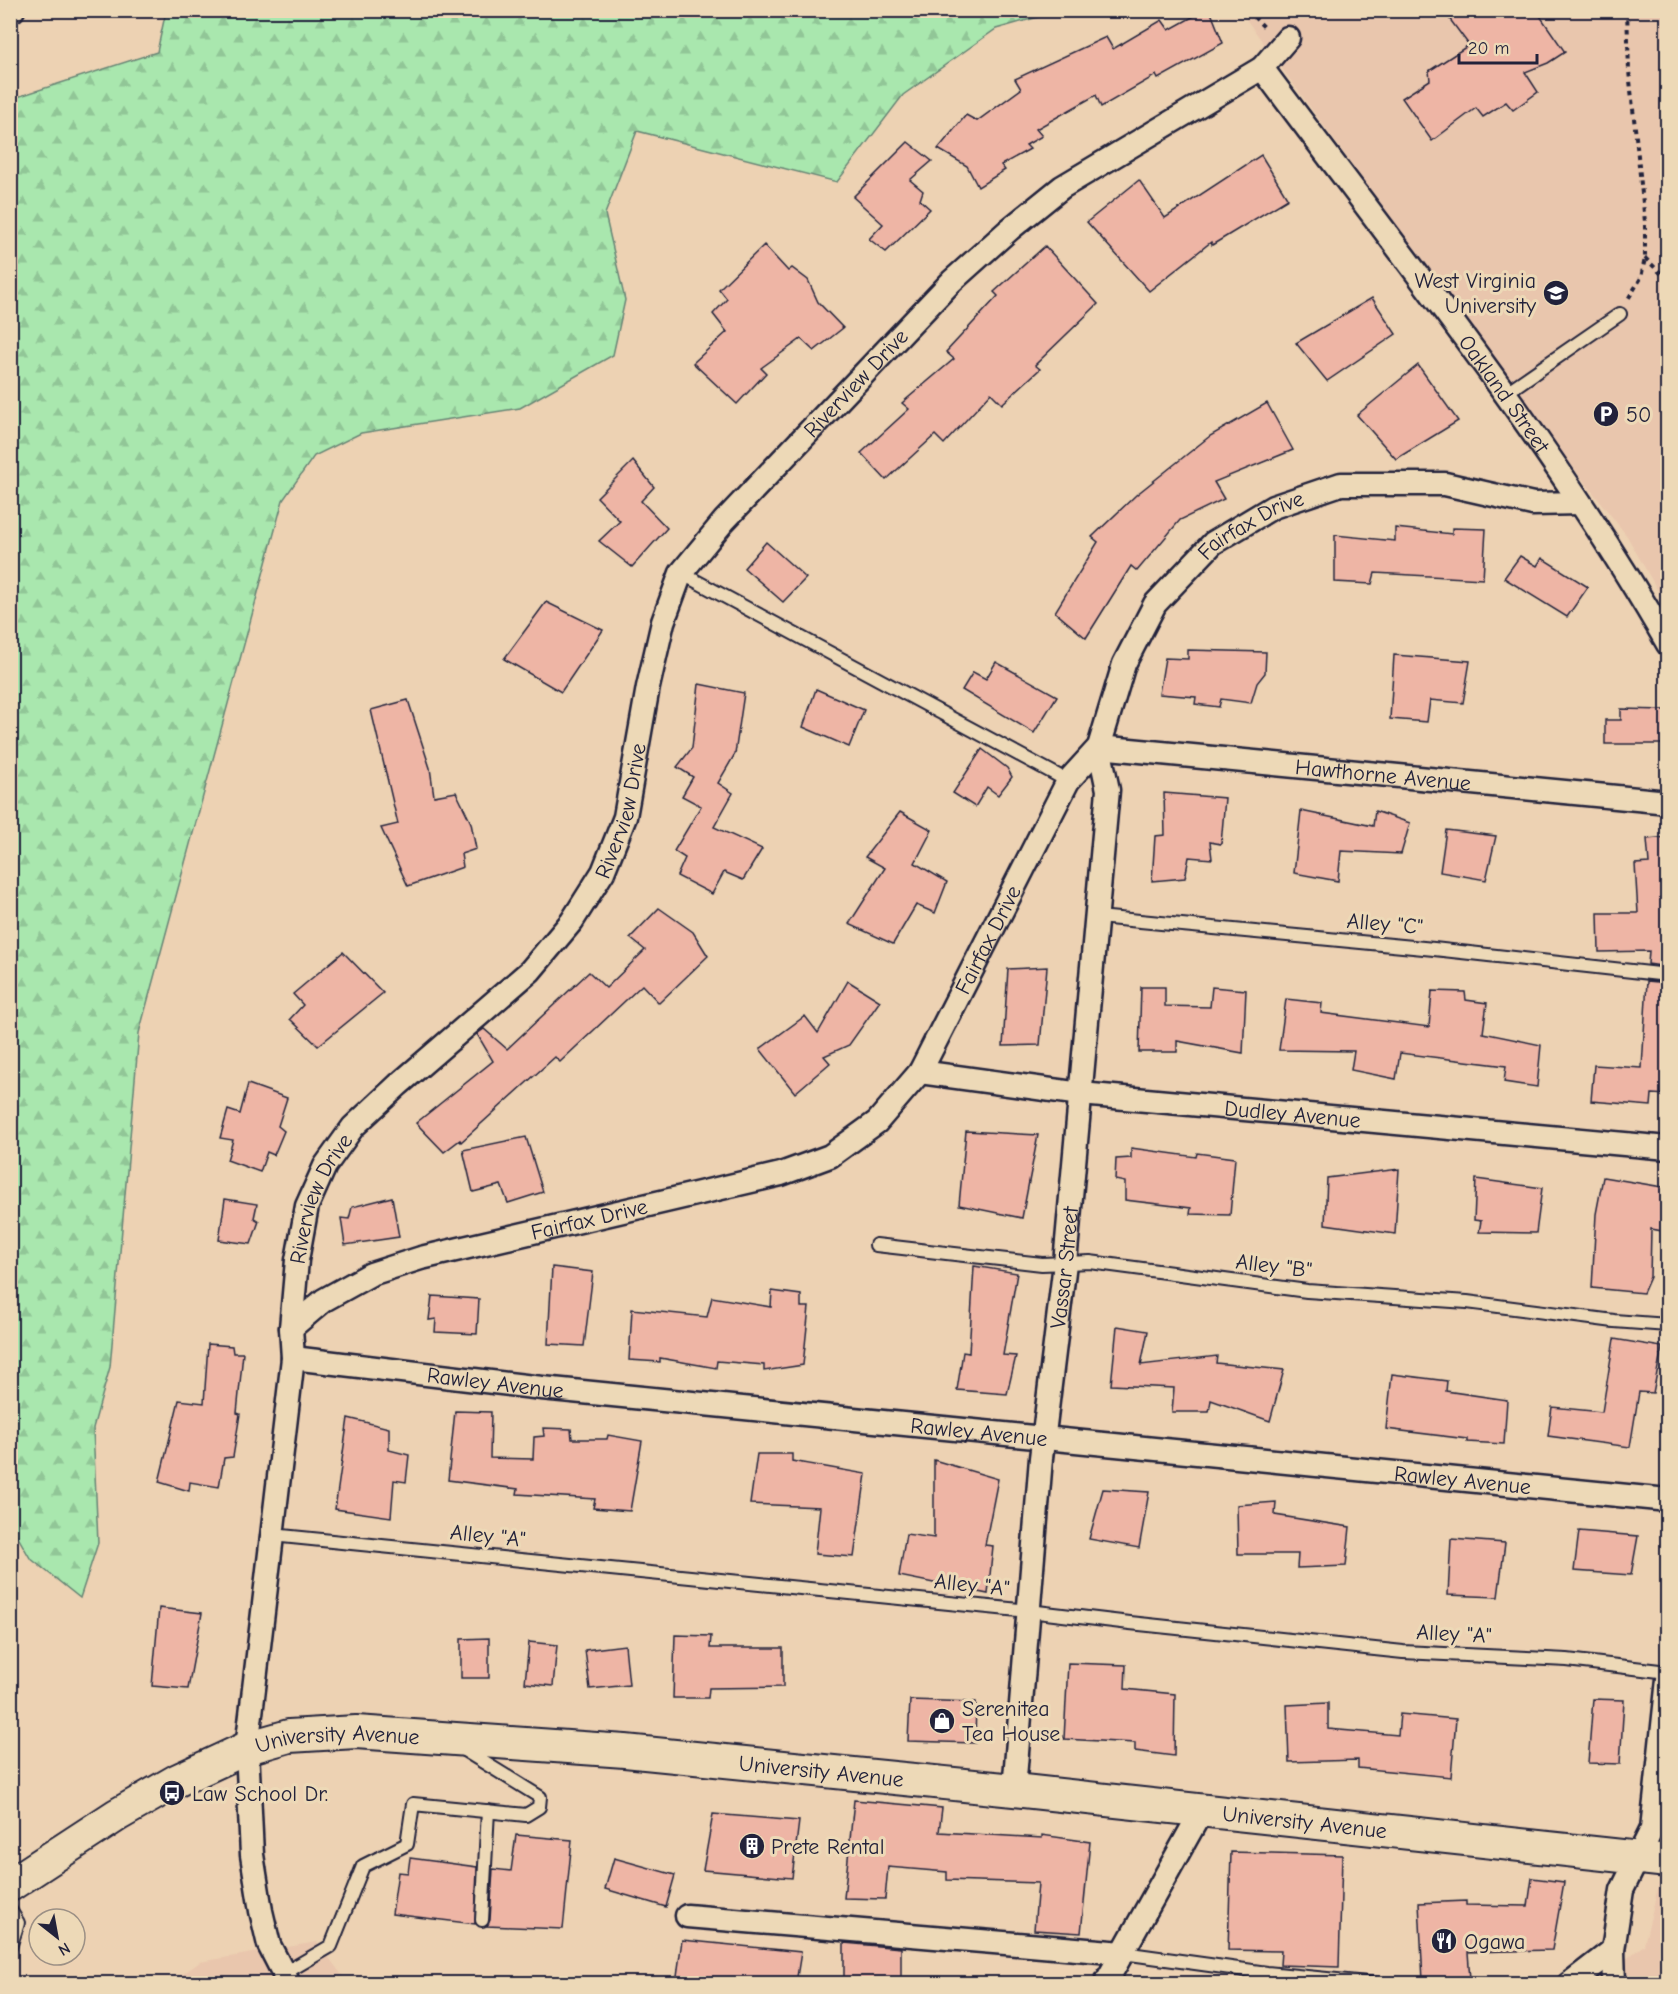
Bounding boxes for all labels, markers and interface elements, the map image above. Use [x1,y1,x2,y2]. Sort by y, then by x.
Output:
scale bar [1459,27,1537,65]
text: 20 m [1468,38,1509,59]
place label: West Virginia University [1415,268,1536,319]
school or university icon: West Virginia University [1541,278,1571,308]
street label: Riverview Drive [798,324,914,443]
street label: Oakland Street [1453,330,1555,459]
parking icon: 50 [1591,399,1621,429]
place label: 50 [1626,402,1651,428]
street label: Fairfax Drive [1192,486,1307,565]
street label: Riverview Drive [590,741,652,882]
street label: Hawthorne Avenue [1294,754,1472,797]
street label: Fairfax Drive [950,881,1027,999]
street label: Alley "C" [1346,908,1424,940]
street label: Dudley Avenue [1223,1095,1362,1134]
street label: Riverview Drive [285,1129,358,1266]
street label: Fairfax Drive [528,1194,650,1246]
street label: Vassar Street [1045,1205,1084,1330]
street label: Alley "B" [1234,1248,1313,1284]
street label: Rawley Avenue [426,1362,565,1404]
street label: Rawley Avenue [909,1413,1049,1452]
street label: Rawley Avenue [1393,1461,1532,1500]
street label: Alley "A" [449,1519,527,1553]
street label: Alley "A" [933,1568,1011,1602]
street label: Alley "A" [1416,1619,1492,1649]
place label: Serenitea Tea House [962,1696,1060,1747]
shop icon: Serenitea Tea House [927,1706,957,1736]
street label: University Avenue [252,1720,420,1759]
street label: University Avenue [738,1750,905,1793]
bus stop icon: Law School Dr. [157,1778,187,1808]
place label: Law School Dr. [192,1781,328,1807]
street label: University Avenue [1221,1801,1388,1844]
building icon: Prete Rental [737,1831,767,1861]
place label: Prete Rental [771,1834,885,1860]
north arrow [27,1907,87,1967]
restaurant icon: Ogawa [1429,1926,1459,1956]
place label: Ogawa [1464,1929,1525,1955]
text: N [55,1939,73,1959]

